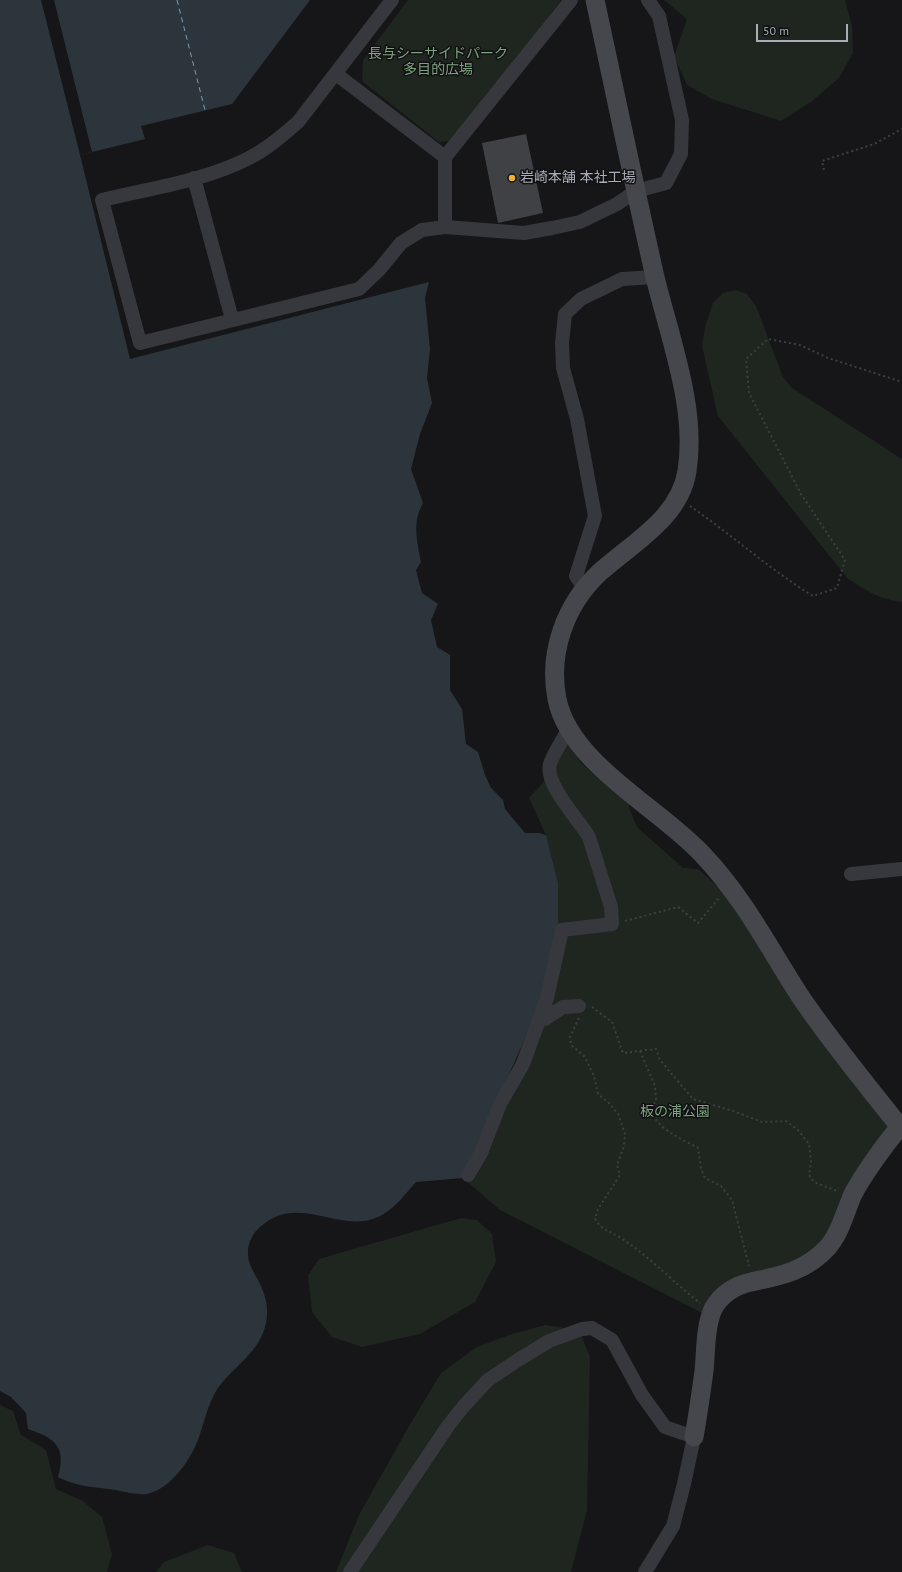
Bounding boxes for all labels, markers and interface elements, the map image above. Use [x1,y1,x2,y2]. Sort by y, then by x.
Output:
scale bar [758,16,850,42]
text: 50 m [763,23,789,38]
park label: 長与シーサイドパーク 多目的広場 [368,46,508,78]
place label: 岩崎本舗 本社工場 [520,170,636,186]
marker: 岩崎本舗 本社工場 [507,173,517,183]
park label: 板の浦公園 [640,1104,710,1120]

